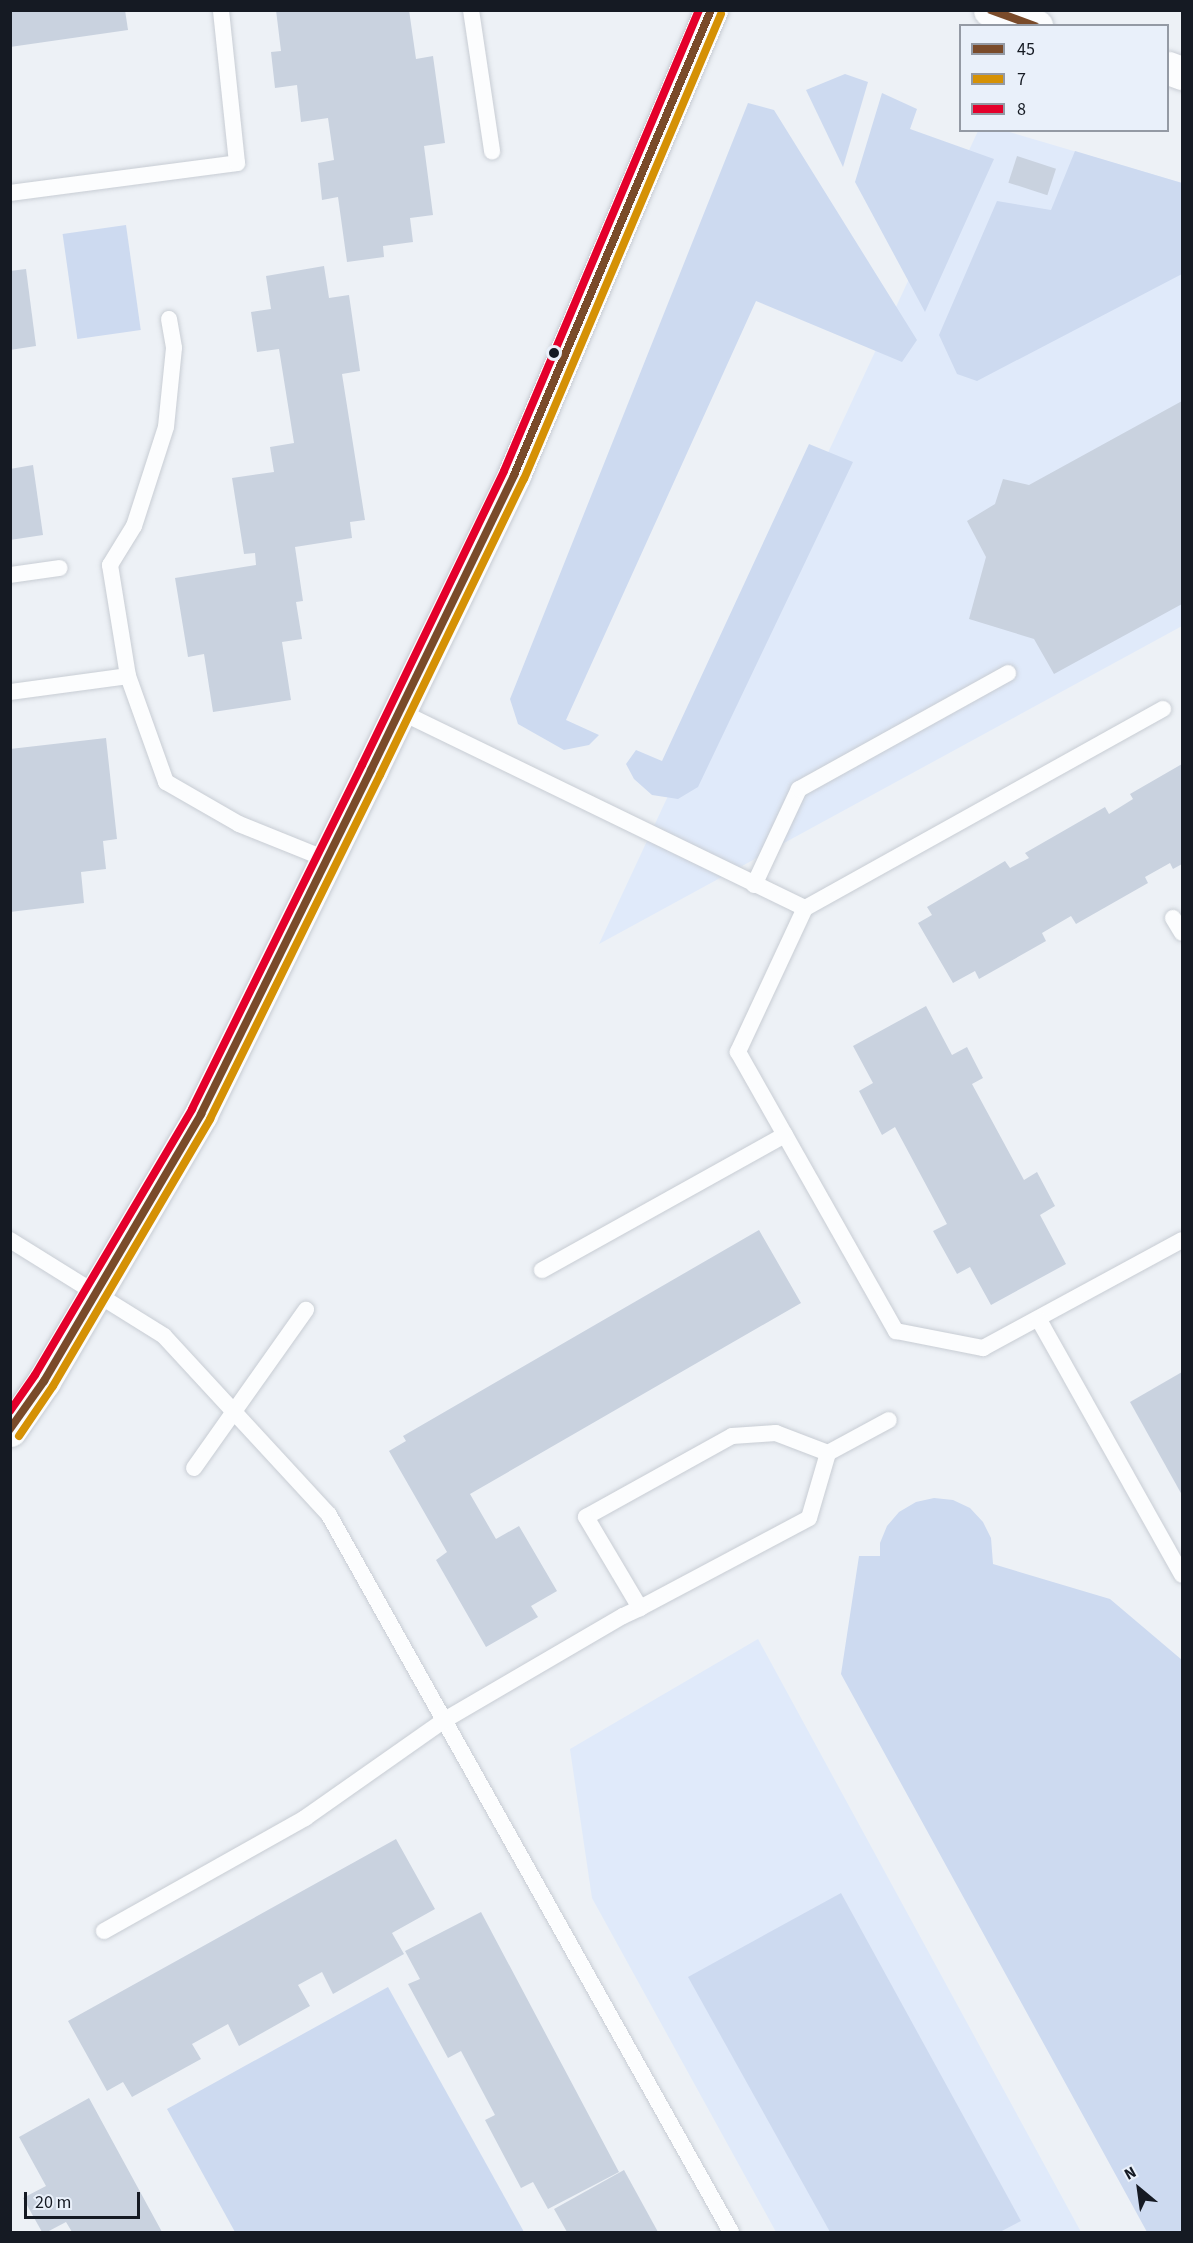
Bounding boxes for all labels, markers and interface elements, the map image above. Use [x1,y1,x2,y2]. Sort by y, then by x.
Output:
legend [959,24,1169,132]
text: 45 [1017,37,1035,62]
text: 7 [1017,67,1026,92]
text: 8 [1017,97,1026,122]
unlabelled marker [548,347,560,359]
north arrow [1109,2159,1169,2219]
text: N [1120,2161,1140,2185]
scale bar [27,2180,142,2218]
text: 20 m [35,2190,71,2215]

